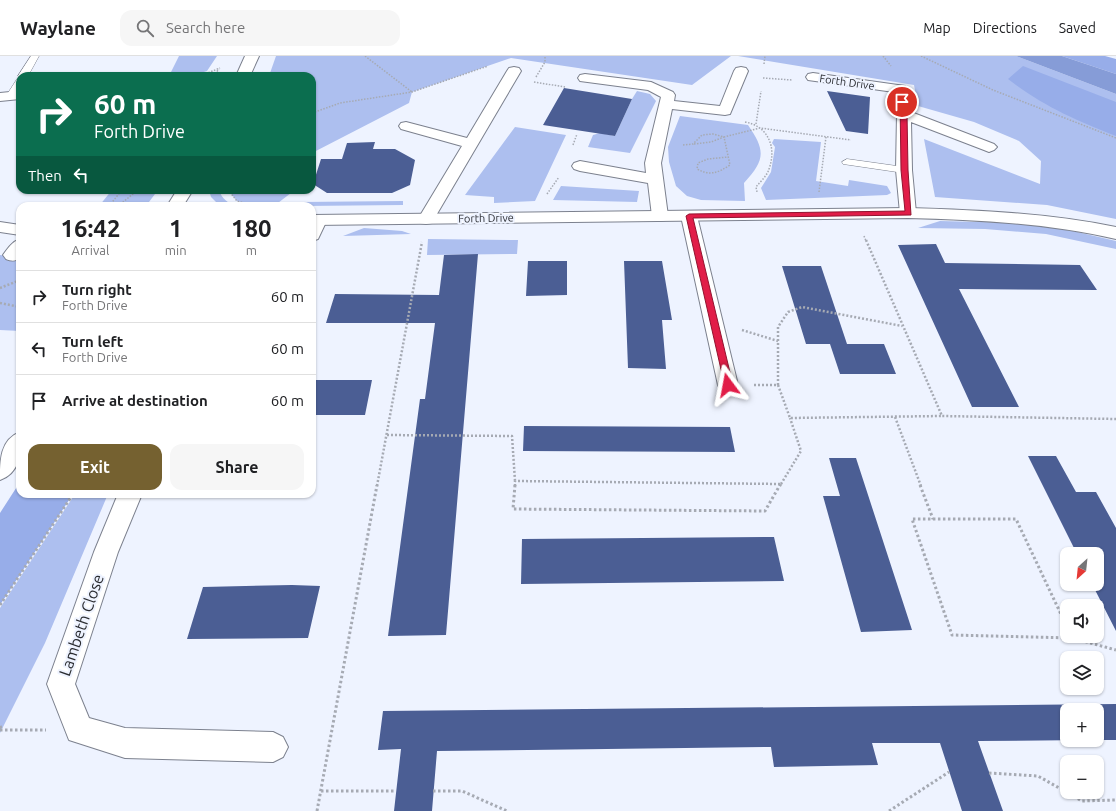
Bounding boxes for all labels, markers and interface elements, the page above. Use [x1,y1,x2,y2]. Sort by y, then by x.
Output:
search box [120,10,400,46]
text: Waylane [20,17,96,39]
icon: search [134,17,156,39]
text: Search here [166,19,245,36]
text: Map [923,20,951,36]
text: Directions [973,20,1037,36]
text: Saved [1059,20,1096,36]
street label: Forth Drive [819,72,875,92]
pin [885,85,919,119]
icon: right [28,88,80,140]
text: 60 m [94,88,156,119]
icon: arrive [891,91,913,113]
text: Forth Drive [94,121,185,141]
icon: left [70,164,92,186]
text: Then [28,167,62,184]
street label: Forth Drive [458,212,514,224]
text: 16:42 [60,215,120,242]
text: 1 [169,215,182,242]
text: 180 [231,215,272,242]
text: Arrival [71,243,109,257]
text: min [165,243,187,257]
text: m [246,243,257,257]
text: Turn right [62,281,132,298]
icon: right [28,286,50,308]
text: 60 m [271,288,304,305]
text: Forth Drive [62,298,128,312]
text: Turn left [62,333,123,350]
icon: left [28,338,50,360]
text: 60 m [271,340,304,357]
text: Forth Drive [62,350,128,364]
position arrow [707,364,749,406]
icon: arrive [28,390,50,412]
text: Arrive at destination [62,392,208,409]
text: 60 m [271,392,304,409]
button: Exit [28,444,162,490]
button: Share [170,444,304,490]
north arrow [1060,547,1104,591]
map controls [1060,547,1104,799]
street label: Lambeth Close [55,572,107,678]
button: sound [1060,599,1104,643]
button: layers [1060,651,1104,695]
button: + [1060,703,1104,747]
button: − [1060,755,1104,799]

